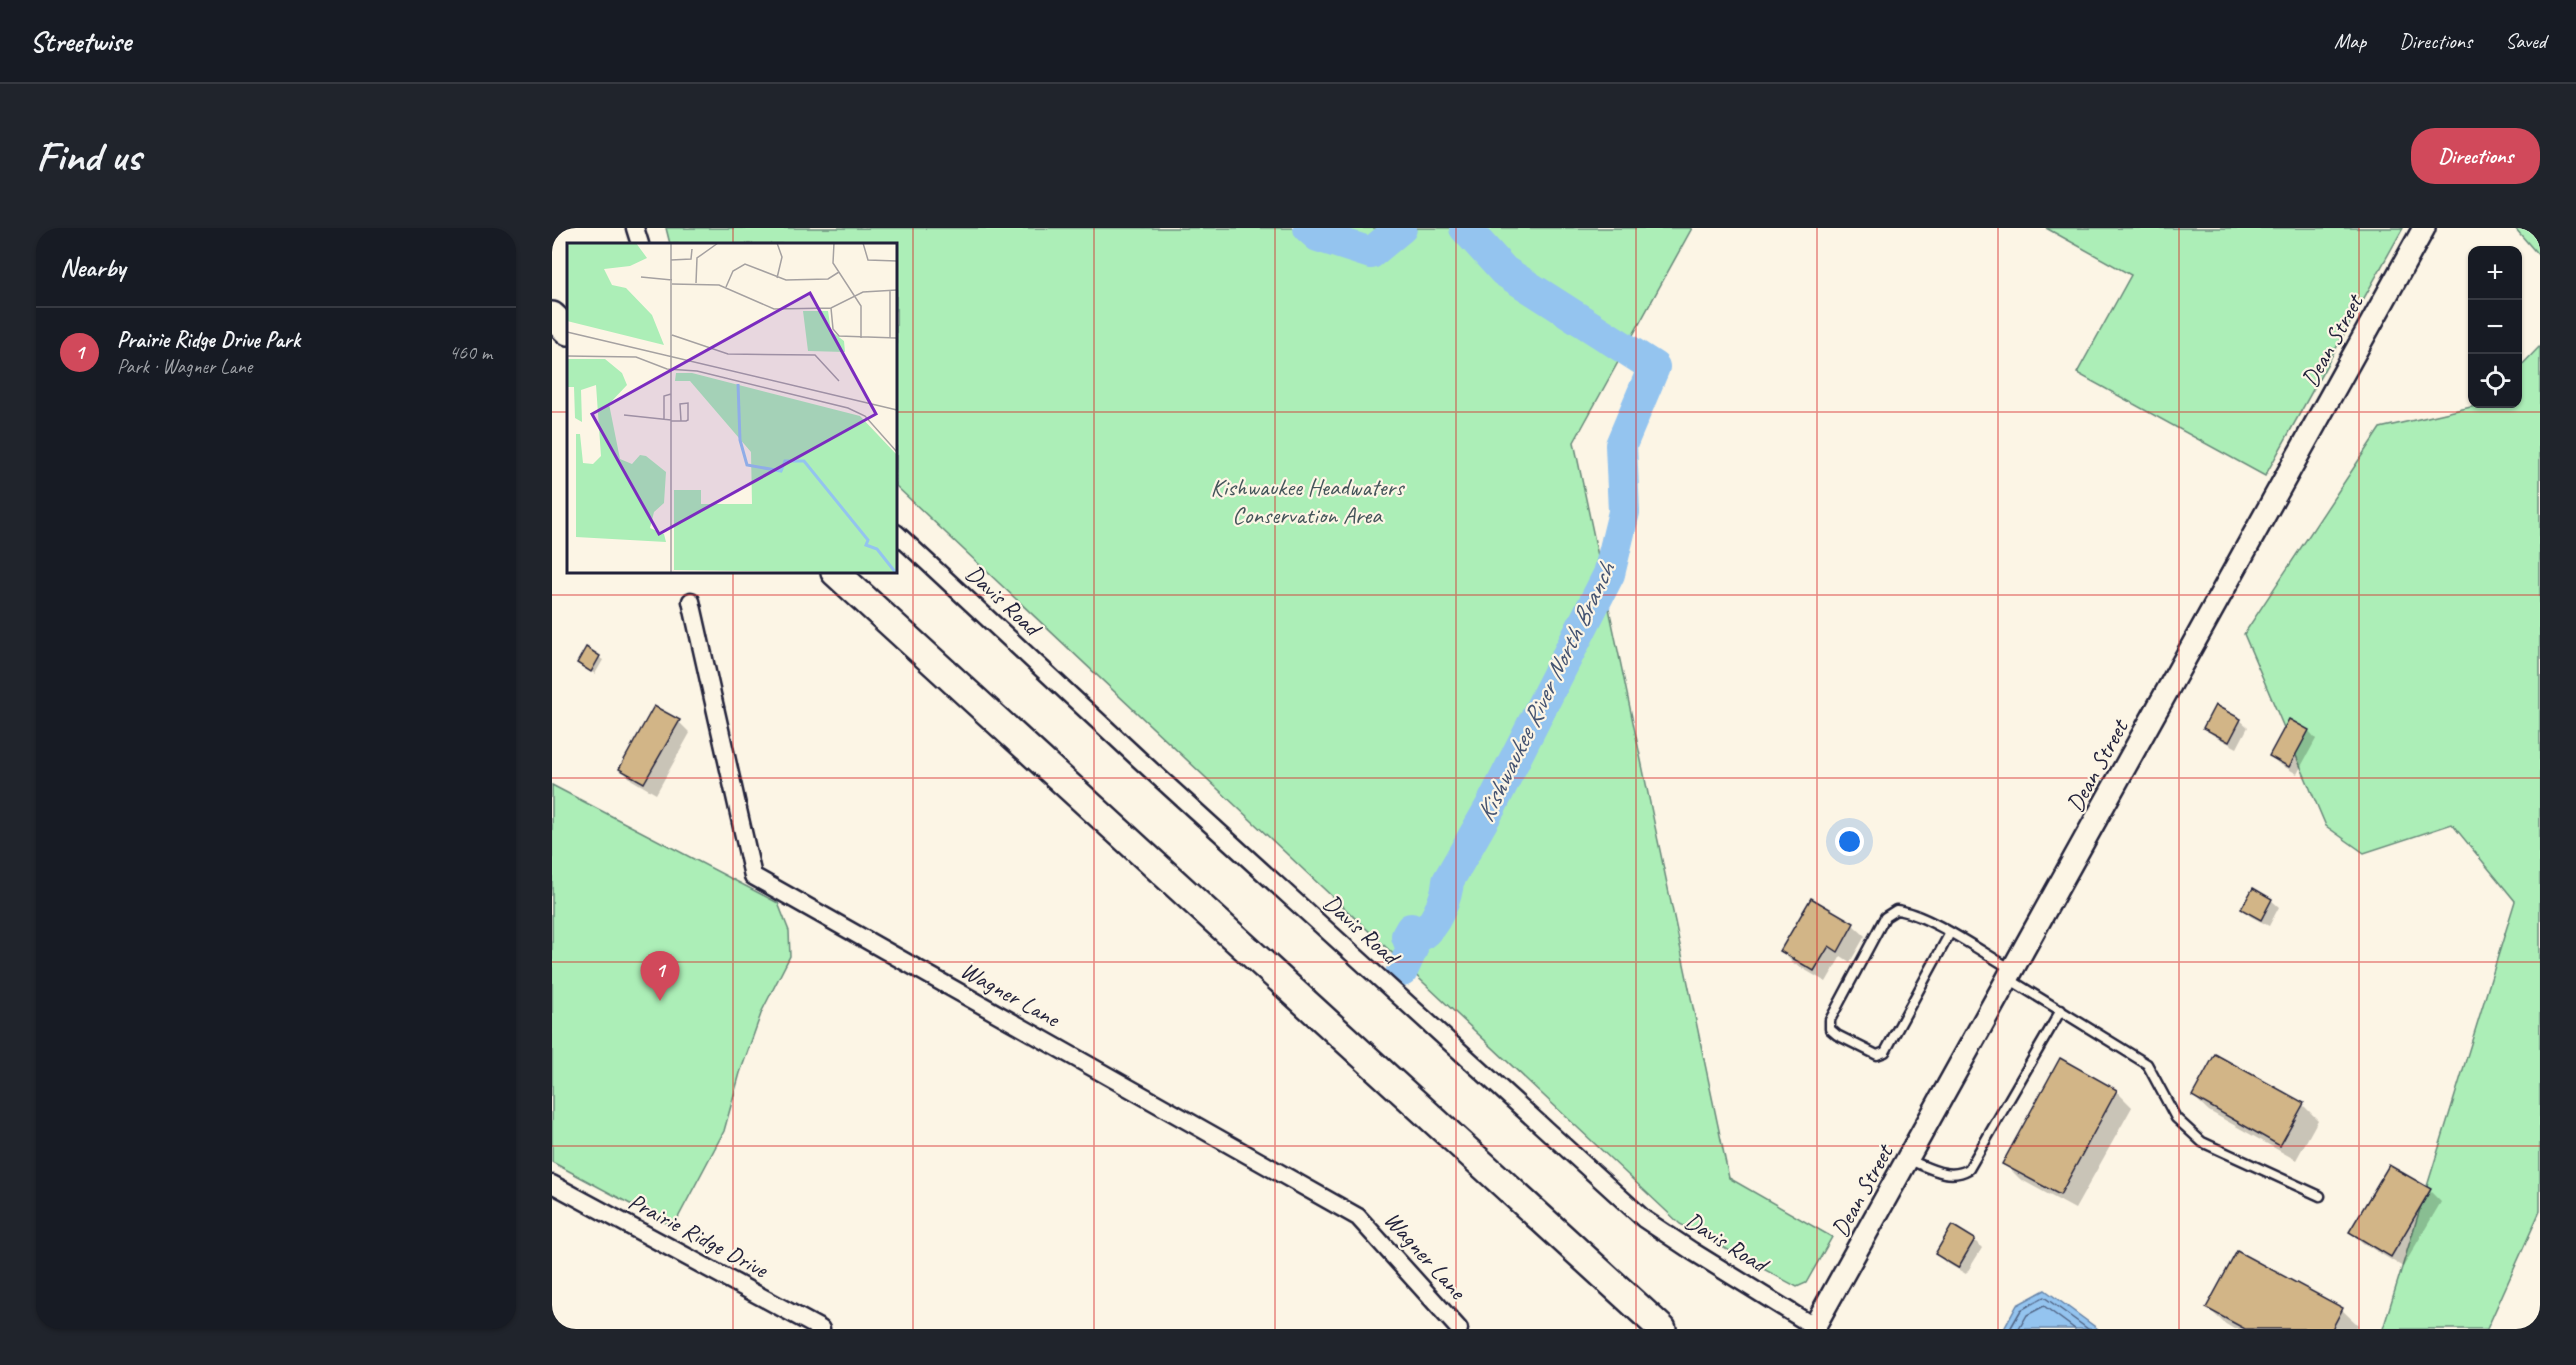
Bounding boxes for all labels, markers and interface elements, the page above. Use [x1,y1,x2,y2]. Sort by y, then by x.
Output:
text: Streetwise [30,24,131,59]
text: Map [2334,28,2366,54]
text: Directions [2399,28,2472,54]
text: Saved [2505,28,2546,54]
button: Directions [2411,128,2540,184]
text: Find us [36,130,141,183]
inset map [567,243,897,573]
map controls [2468,246,2522,408]
button: + [2468,246,2522,300]
text: Nearby [60,251,125,284]
street label: Dean Street [2295,288,2370,392]
button: − [2468,300,2522,354]
text: Prairie Ridge Drive Park [117,326,300,354]
text: 1 [75,340,84,365]
text: 460 m [449,340,492,365]
text: Park · Wagner Lane [117,354,252,379]
button: locate [2468,354,2522,408]
park label: Kishwaukee Headwaters Conservation Area [1211,472,1405,530]
water label: Kishwaukee River North Branch [1468,556,1623,827]
street label: Davis Road [960,558,1049,644]
street label: Dean Street [2060,713,2135,817]
your location [1835,827,1864,856]
street label: Davis Road [1317,888,1407,973]
pin: 1 [640,952,680,1001]
street label: Wagner Lane [955,955,1066,1034]
street label: Dean Street [1825,1138,1900,1242]
street label: Prairie Ridge Drive [623,1186,775,1285]
street label: Wagner Lane [1378,1205,1474,1307]
street label: Davis Road [1680,1205,1775,1281]

